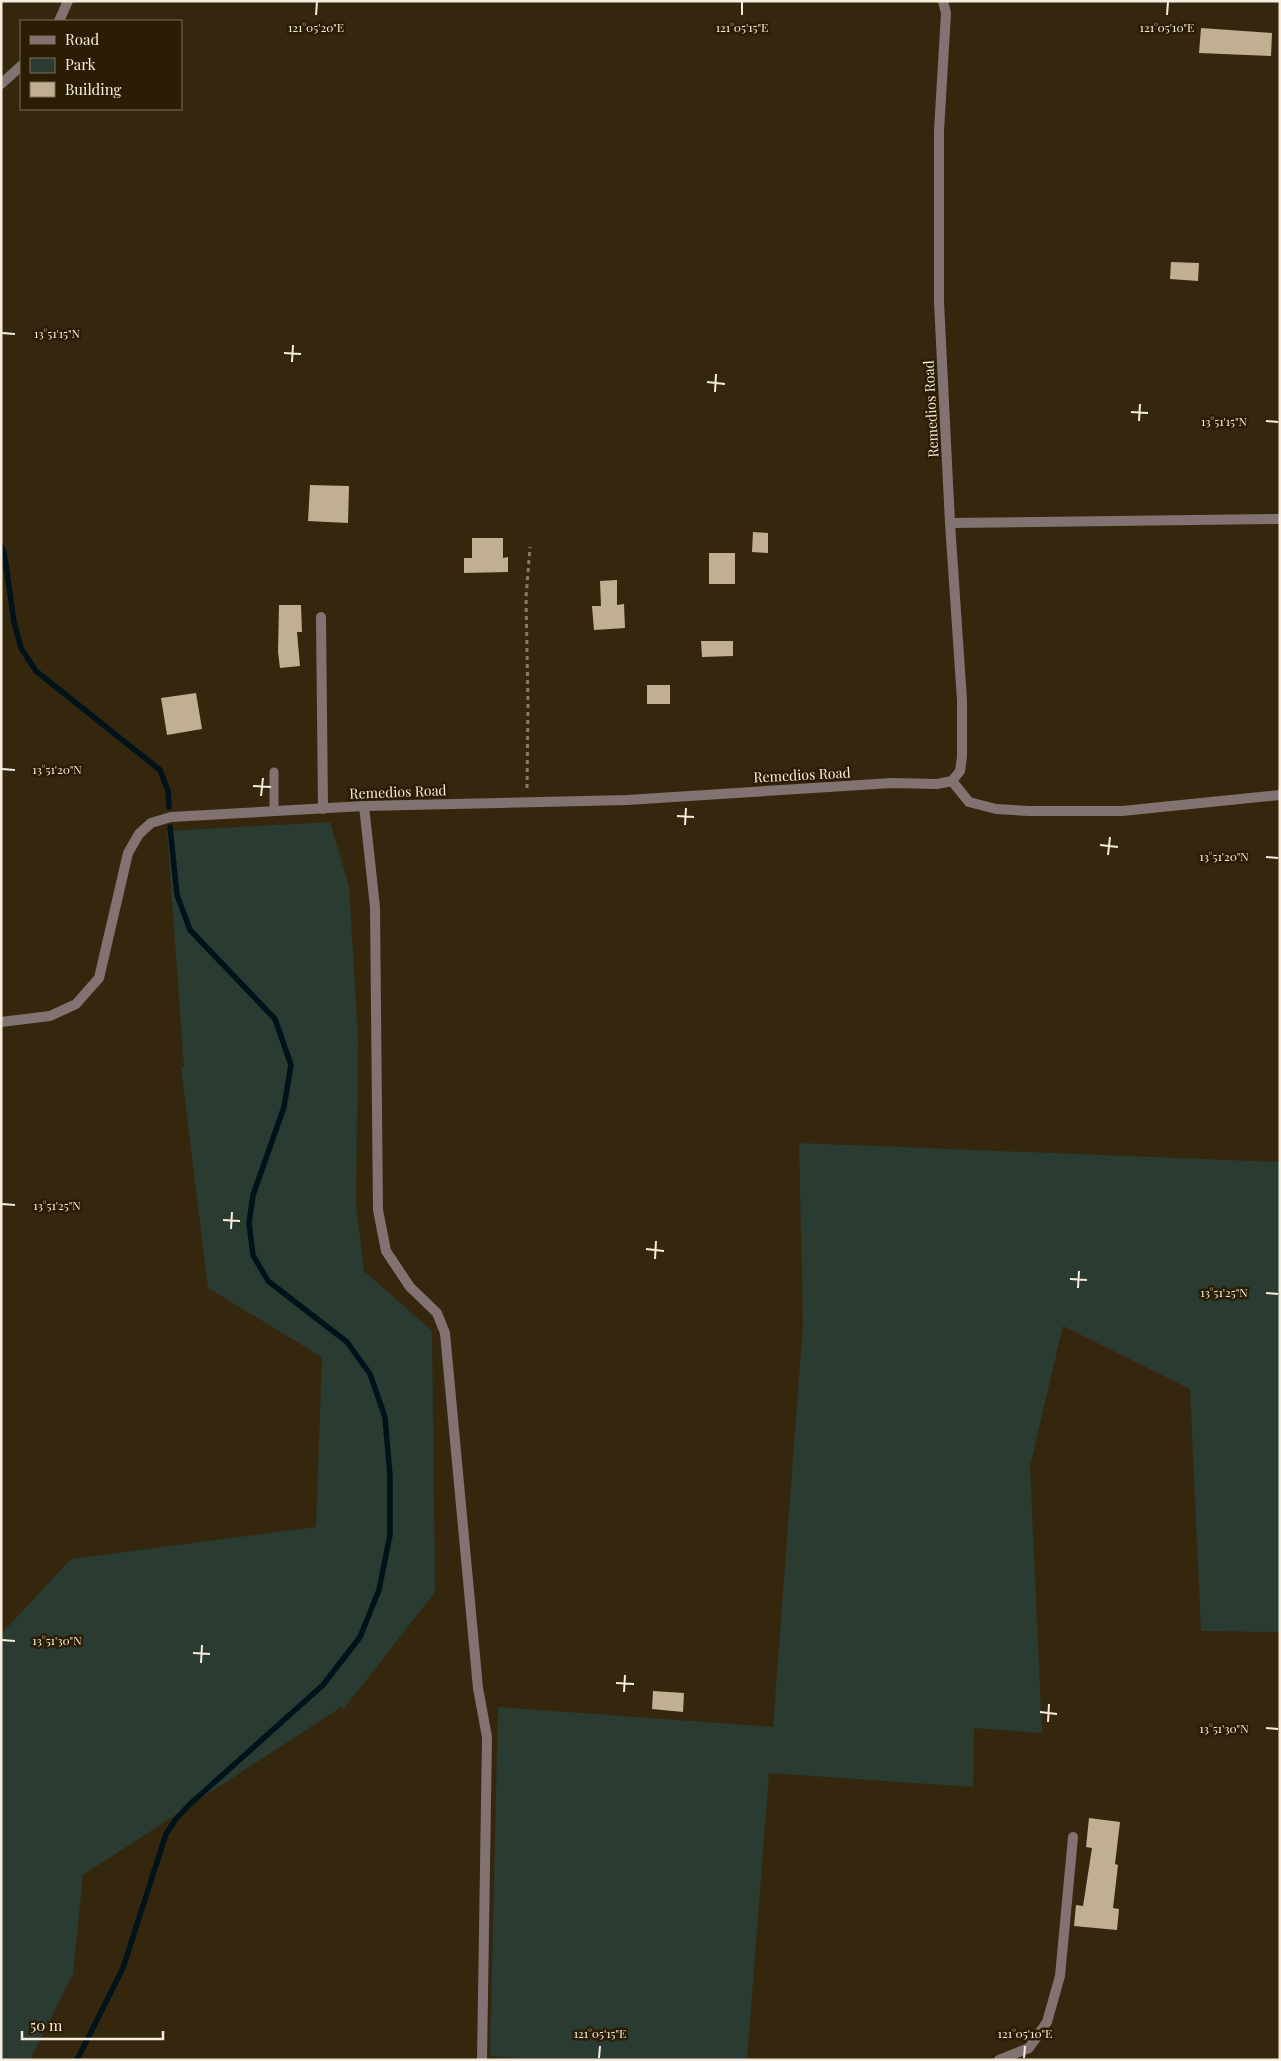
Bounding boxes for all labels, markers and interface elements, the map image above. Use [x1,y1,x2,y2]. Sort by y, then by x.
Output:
text: 121°05'20"E [288,19,344,35]
text: 121°05'15"E [716,19,768,35]
text: 121°05'10"E [1140,19,1194,35]
legend [20,20,182,110]
text: Road [65,29,99,49]
text: Park [65,54,97,74]
text: Building [65,79,122,99]
text: 13°51'15"N [34,325,81,341]
street label: Remedios Road [918,360,943,458]
text: 13°51'15"N [1201,413,1248,429]
text: 13°51'20"N [32,761,82,777]
street label: Remedios Road [753,762,851,787]
street label: Remedios Road [349,780,447,803]
text: 13°51'20"N [1199,848,1249,864]
text: 13°51'25"N [33,1197,81,1213]
text: 13°51'25"N [1200,1284,1248,1300]
text: 13°51'30"N [32,1632,82,1648]
text: 13°51'30"N [1199,1720,1249,1736]
scale bar [22,2008,164,2040]
text: 50 m [30,2015,63,2035]
text: 121°05'15"E [574,2025,626,2041]
text: 121°05'10"E [998,2025,1052,2041]

